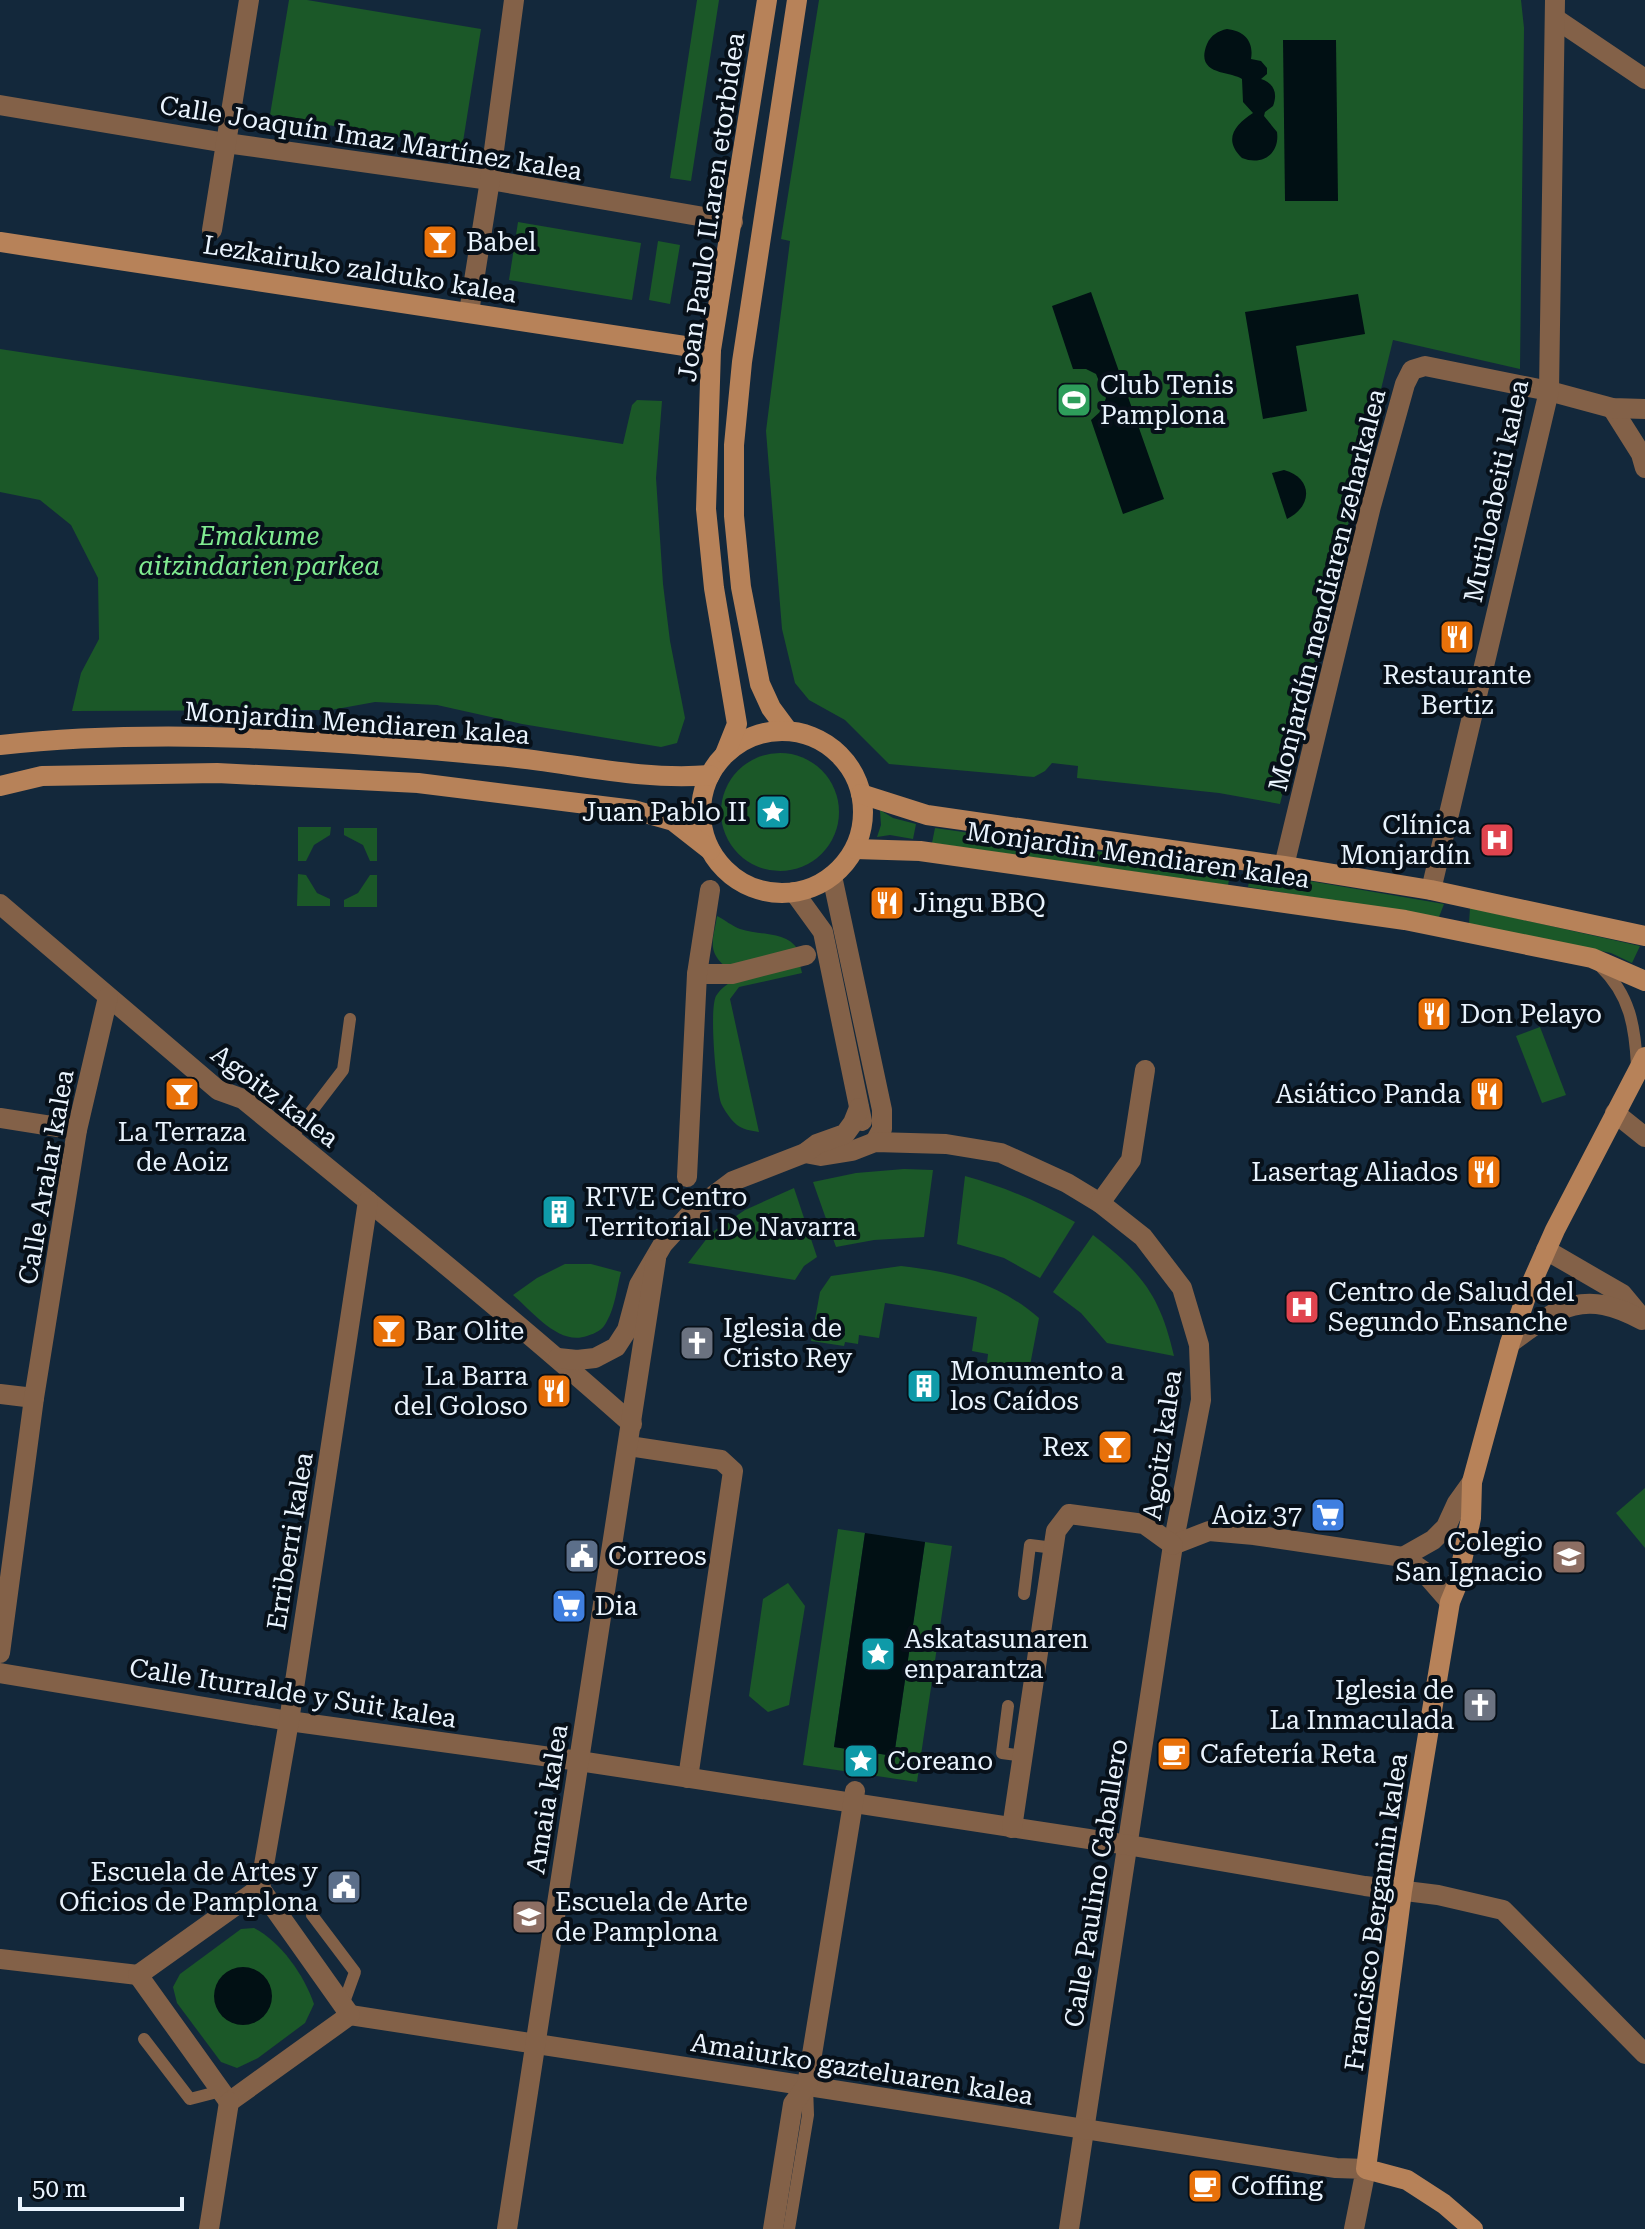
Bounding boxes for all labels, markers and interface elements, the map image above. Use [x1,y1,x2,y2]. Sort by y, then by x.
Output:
street label: Joan Paulo II.aren etorbidea [672,30,750,384]
street label: Calle Joaquín Imaz Martínez kalea [157,90,585,186]
bar icon: Babel [421,223,459,261]
place label: Babel [466,227,536,257]
street label: Lezkairuko zalduko kalea [201,229,519,309]
place label: Club Tenis Pamplona [1100,370,1234,430]
street label: Mutiloabeiti kalea [1458,377,1534,605]
sports icon: Club Tenis Pamplona [1055,381,1093,419]
street label: Monjardín mendiaren zeharkalea [1262,386,1392,794]
park label: Emakume aitzindarien parkea [138,521,380,581]
restaurant icon: Restaurante Bertiz [1438,618,1476,656]
place label: Restaurante Bertiz [1382,660,1532,720]
street label: Monjardin Mendiaren kalea [183,696,531,750]
place icon: Juan Pablo II [754,793,792,831]
place label: Juan Pablo II [582,797,747,827]
place label: Clínica Monjardín [1340,810,1471,870]
street label: Monjardin Mendiaren kalea [964,816,1312,894]
hospital icon: Clínica Monjardín [1478,821,1516,859]
restaurant icon: Jingu BBQ [868,884,906,922]
place label: Jingu BBQ [913,888,1046,918]
restaurant icon: Don Pelayo [1415,995,1453,1033]
place label: Don Pelayo [1460,999,1602,1029]
street label: Agoitz kalea [205,1038,345,1154]
street label: Calle Aralar kalea [12,1067,80,1287]
bar icon: La Terraza de Aoiz [163,1075,201,1113]
restaurant icon: Asiático Panda [1468,1075,1506,1113]
place label: Asiático Panda [1275,1079,1461,1109]
place label: La Terraza de Aoiz [118,1117,246,1177]
restaurant icon: Lasertag Aliados [1465,1153,1503,1191]
place label: Lasertag Aliados [1251,1157,1458,1187]
place label: RTVE Centro Territorial De Navarra [585,1182,857,1242]
building icon: RTVE Centro Territorial De Navarra [540,1193,578,1231]
place label: Centro de Salud del Segundo Ensanche [1328,1277,1575,1337]
hospital icon: Centro de Salud del Segundo Ensanche [1283,1288,1321,1326]
bar icon: Bar Olite [370,1312,408,1350]
place label: Iglesia de Cristo Rey [723,1313,853,1373]
place label: Bar Olite [415,1316,524,1346]
church icon: Iglesia de Cristo Rey [678,1324,716,1362]
place label: Monumento a los Caídos [950,1356,1124,1416]
place label: La Barra del Goloso [394,1361,528,1421]
building icon: Monumento a los Caídos [905,1367,943,1405]
street label: Agoitz kalea [1137,1368,1187,1522]
restaurant icon: La Barra del Goloso [535,1372,573,1410]
bar icon: Rex [1096,1428,1134,1466]
place label: Rex [1042,1432,1089,1462]
street label: Erriberri kalea [261,1450,319,1632]
supermarket icon: Aoiz 37 [1309,1496,1347,1534]
place label: Aoiz 37 [1212,1500,1302,1530]
place label: Colegio San Ignacio [1395,1527,1543,1587]
public building icon: Correos [563,1537,601,1575]
school or university icon: Colegio San Ignacio [1550,1538,1588,1576]
place label: Correos [608,1541,707,1571]
supermarket icon: Dia [550,1587,588,1625]
place label: Dia [595,1591,637,1621]
place label: Askatasunaren enparantza [904,1624,1089,1684]
place icon: Askatasunaren enparantza [859,1635,897,1673]
street label: Calle Iturralde y Suit kalea [127,1652,459,1734]
place label: Iglesia de La Inmaculada [1270,1675,1454,1735]
church icon: Iglesia de La Inmaculada [1461,1686,1499,1724]
street label: Amaia kalea [520,1722,574,1876]
cafe icon: Cafetería Reta [1155,1735,1193,1773]
street label: Calle Paulino Caballero [1058,1737,1134,2029]
place label: Cafetería Reta [1200,1739,1376,1769]
place icon: Coreano [842,1742,880,1780]
place label: Coreano [887,1746,993,1776]
street label: Francisco Bergamin kalea [1339,1751,1413,2073]
place label: Escuela de Artes y Oficios de Pamplona [59,1857,319,1917]
public building icon: Escuela de Artes y Oficios de Pamplona [325,1868,363,1906]
place label: Escuela de Arte de Pamplona [555,1887,748,1947]
school or university icon: Escuela de Arte de Pamplona [510,1898,548,1936]
street label: Amaiurko gazteluaren kalea [689,2027,1035,2111]
scale bar [20,2161,182,2211]
cafe icon: Coffing [1186,2167,1224,2205]
place label: Coffing [1231,2171,1323,2201]
text: 50 m [32,2175,87,2203]

